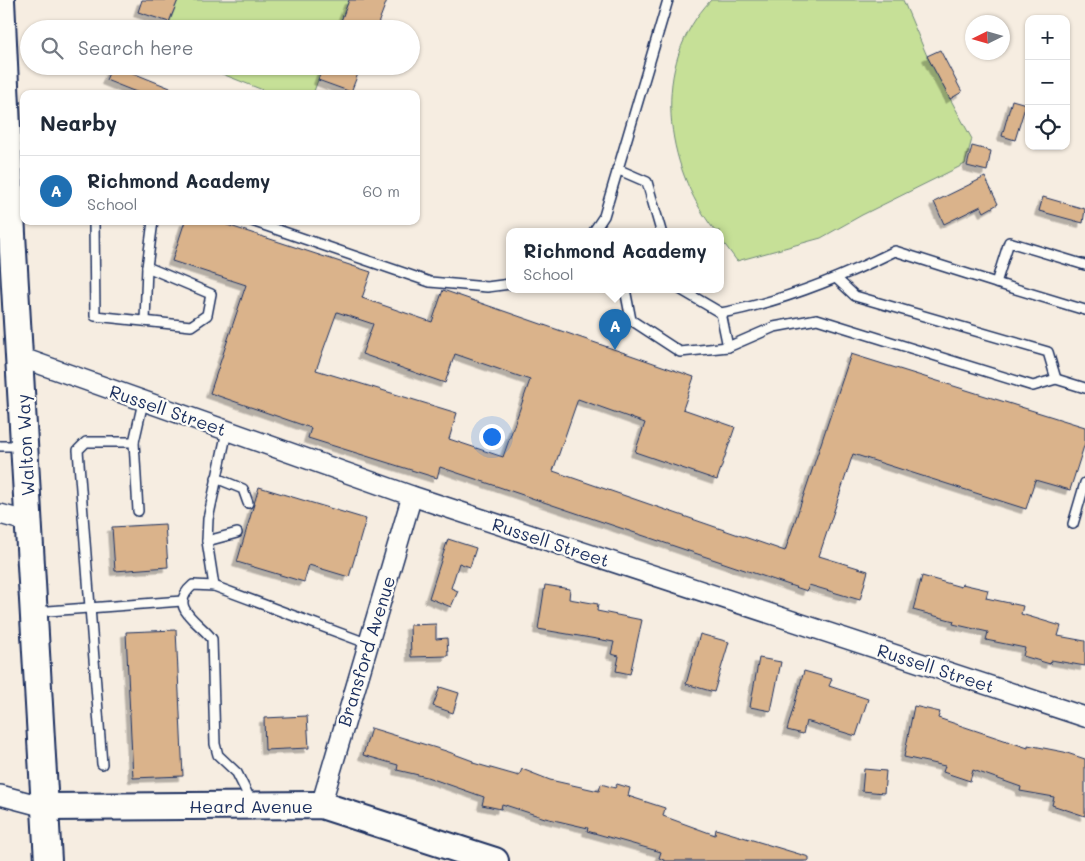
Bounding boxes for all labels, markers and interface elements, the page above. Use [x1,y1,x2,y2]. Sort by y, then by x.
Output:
north arrow [965,15,1010,60]
map controls [1025,15,1070,150]
button: + [1025,15,1070,60]
search box [20,20,420,75]
icon: search [38,34,66,62]
text: Search here [78,35,194,60]
button: − [1025,60,1070,105]
button: locate [1025,105,1070,150]
text: Nearby [40,109,117,136]
text: Richmond Academy [87,168,270,193]
text: A [50,180,62,201]
text: 60 m [363,180,400,201]
text: School [87,193,137,214]
popup [506,228,724,293]
text: Richmond Academy [523,238,707,263]
text: School [523,263,574,284]
pin: A [599,309,631,350]
street label: Russell Street [106,379,230,441]
street label: Walton Way [10,393,40,497]
your location [479,424,505,450]
street label: Russell Street [489,512,613,572]
street label: Bransford Avenue [332,573,400,729]
street label: Russell Street [874,638,998,698]
street label: Heard Avenue [189,794,313,818]

